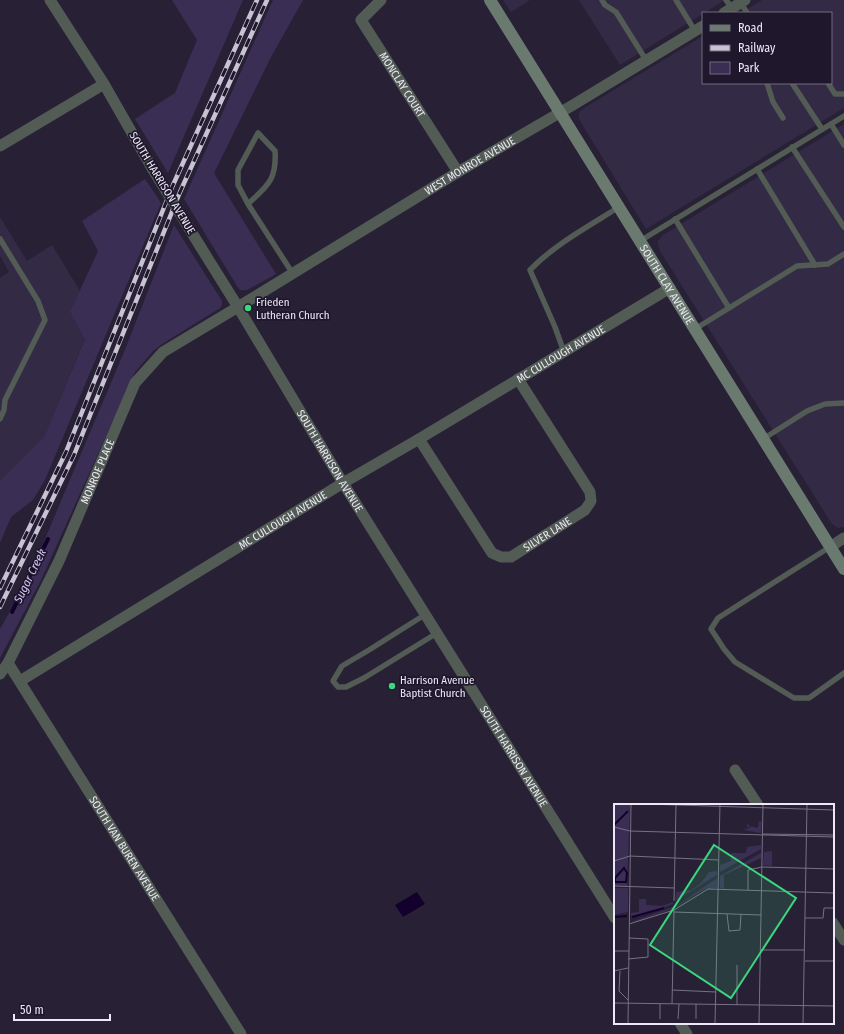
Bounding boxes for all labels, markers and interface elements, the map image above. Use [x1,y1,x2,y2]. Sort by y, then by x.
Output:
legend [702,12,832,84]
text: Road [738,21,763,35]
text: Railway [738,41,776,55]
street label: MONCLAY COURT [377,50,428,120]
text: Park [738,61,760,75]
street label: SOUTH HARRISON AVENUE [126,130,198,236]
street label: WEST MONROE AVENUE [422,134,517,197]
street label: SOUTH CLAY AVENUE [637,242,697,327]
place label: Frieden Lutheran Church [256,296,330,322]
marker: Frieden Lutheran Church [243,303,253,313]
street label: MC CULLOUGH AVENUE [514,322,607,385]
street label: SOUTH HARRISON AVENUE [294,407,366,514]
street label: MONROE PLACE [78,437,117,506]
street label: MC CULLOUGH AVENUE [236,488,329,552]
street label: SILVER LANE [521,514,574,554]
water label: Sugar Creek [10,547,49,606]
place label: Harrison Avenue Baptist Church [400,674,474,700]
marker: Harrison Avenue Baptist Church [387,681,397,691]
street label: SOUTH HARRISON AVENUE [477,703,550,809]
street label: SOUTH VAN BUREN AVENUE [87,794,162,903]
inset map [614,804,834,1024]
scale bar [14,996,110,1022]
text: 50 m [20,1003,44,1017]

